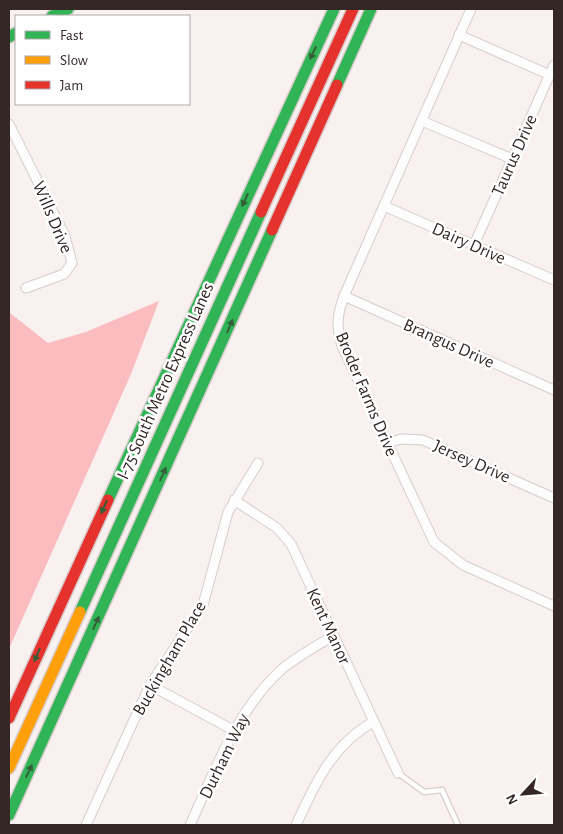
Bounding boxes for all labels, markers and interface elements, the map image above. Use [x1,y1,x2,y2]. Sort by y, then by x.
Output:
legend [15,15,190,105]
text: Fast [60,28,84,43]
one-way arrow [309,46,317,60]
text: Slow [60,53,88,68]
text: Jam [60,78,83,93]
street label: Taurus Drive [489,112,541,199]
street label: Wills Drive [29,179,75,256]
one-way arrow [240,193,248,207]
street label: Dairy Drive [429,220,508,268]
street label: I-75 South Metro Express Lanes [114,280,218,482]
street label: Brangus Drive [400,316,497,372]
one-way arrow [226,319,234,333]
street label: Broder Farms Drive [332,330,400,459]
street label: Jersey Drive [430,437,513,487]
one-way arrow [159,467,167,481]
one-way arrow [100,500,108,514]
street label: Kent Manor [303,586,354,667]
street label: Buckingham Place [130,598,210,719]
one-way arrow [93,616,101,630]
one-way arrow [33,648,41,662]
street label: Durham Way [197,711,253,802]
one-way arrow [25,764,33,778]
north arrow [498,769,548,819]
text: N [504,792,521,807]

